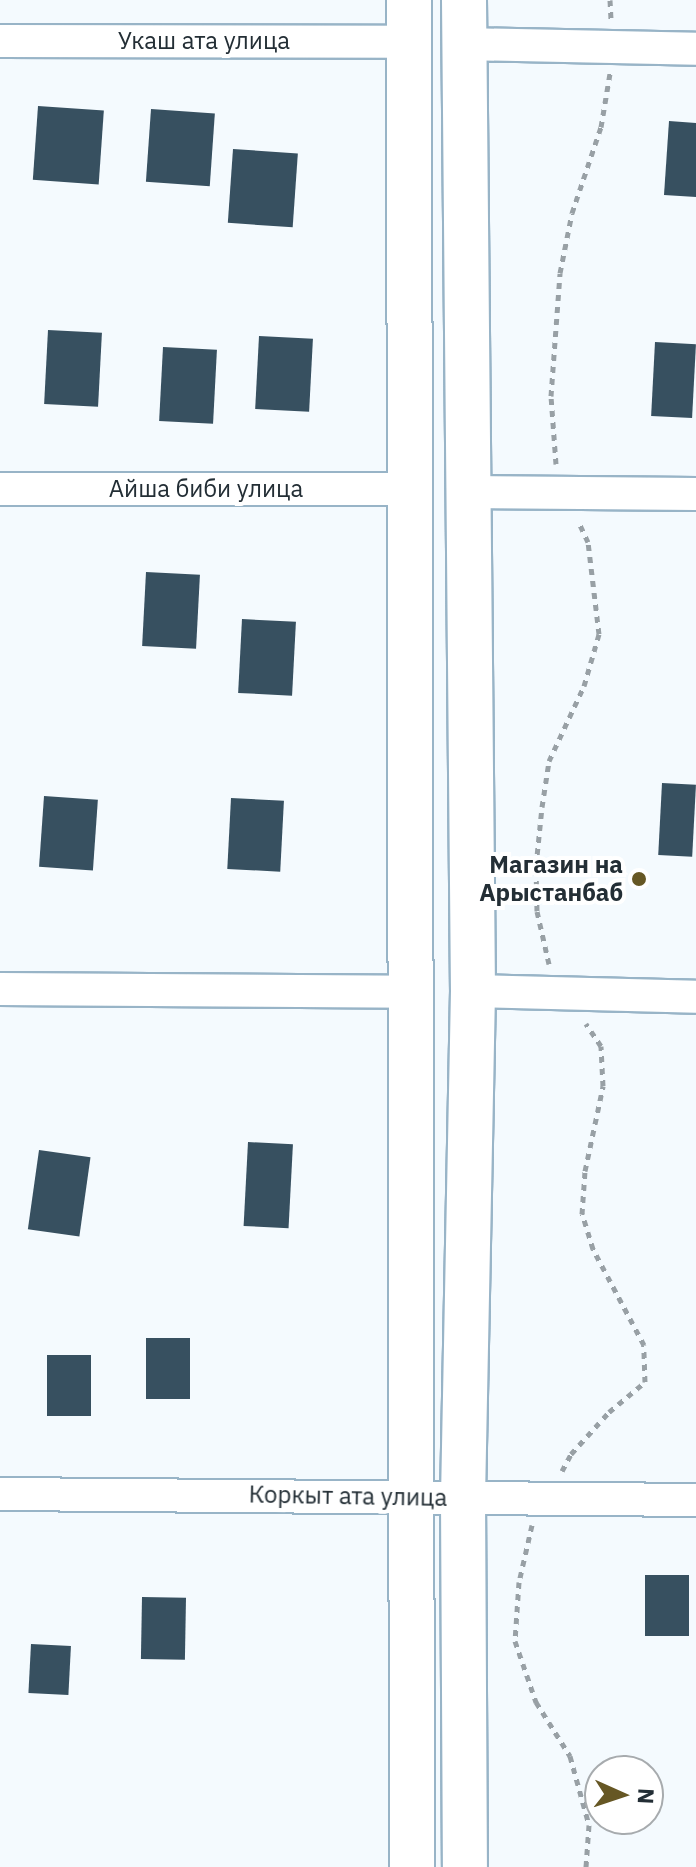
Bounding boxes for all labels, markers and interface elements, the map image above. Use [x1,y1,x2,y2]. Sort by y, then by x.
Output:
street label: Укаш ата улица [118,27,290,55]
street label: Айша биби улица [109,475,303,503]
place label: Магазин на Арыстанбаб [479,851,623,907]
marker: Магазин на Арыстанбаб [630,870,648,888]
street label: Коркыт ата улица [248,1480,448,1512]
north arrow [584,1755,664,1835]
text: N [632,1787,661,1805]

